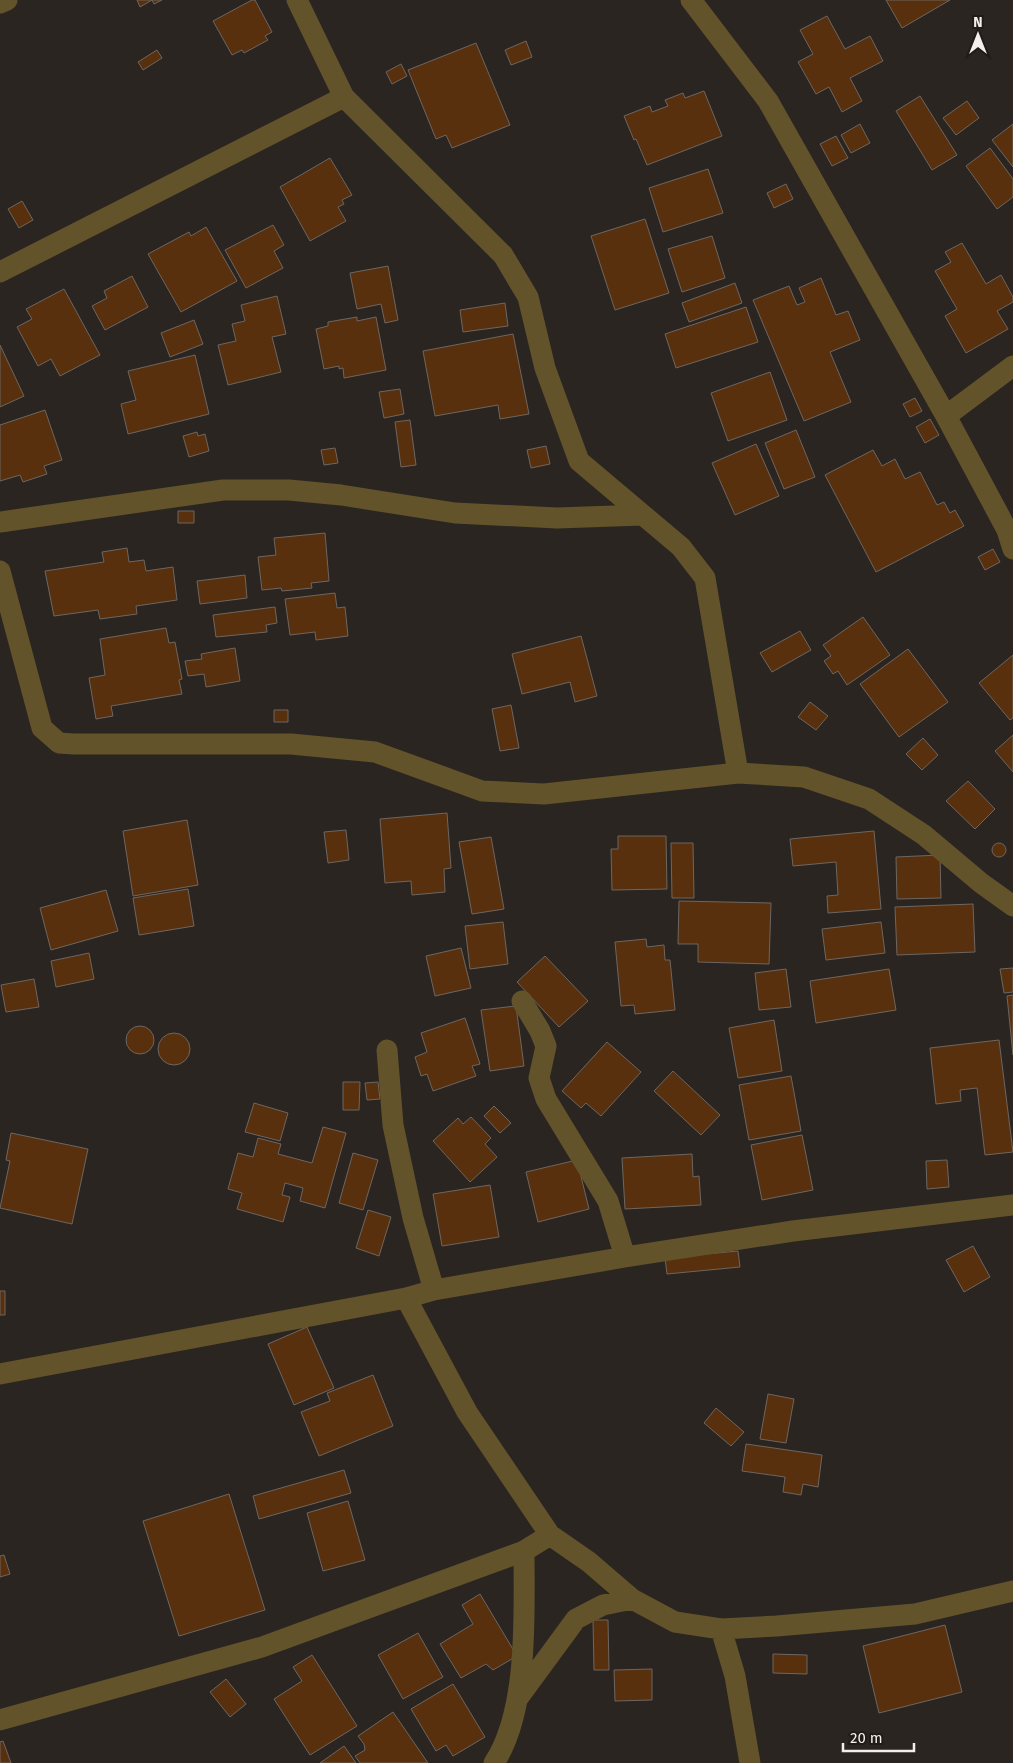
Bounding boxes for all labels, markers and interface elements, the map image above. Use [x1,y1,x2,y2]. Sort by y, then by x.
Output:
north arrow [953,10,1003,60]
text: N [973,14,983,31]
scale bar [843,1720,914,1752]
text: 20 m [850,1729,883,1747]

